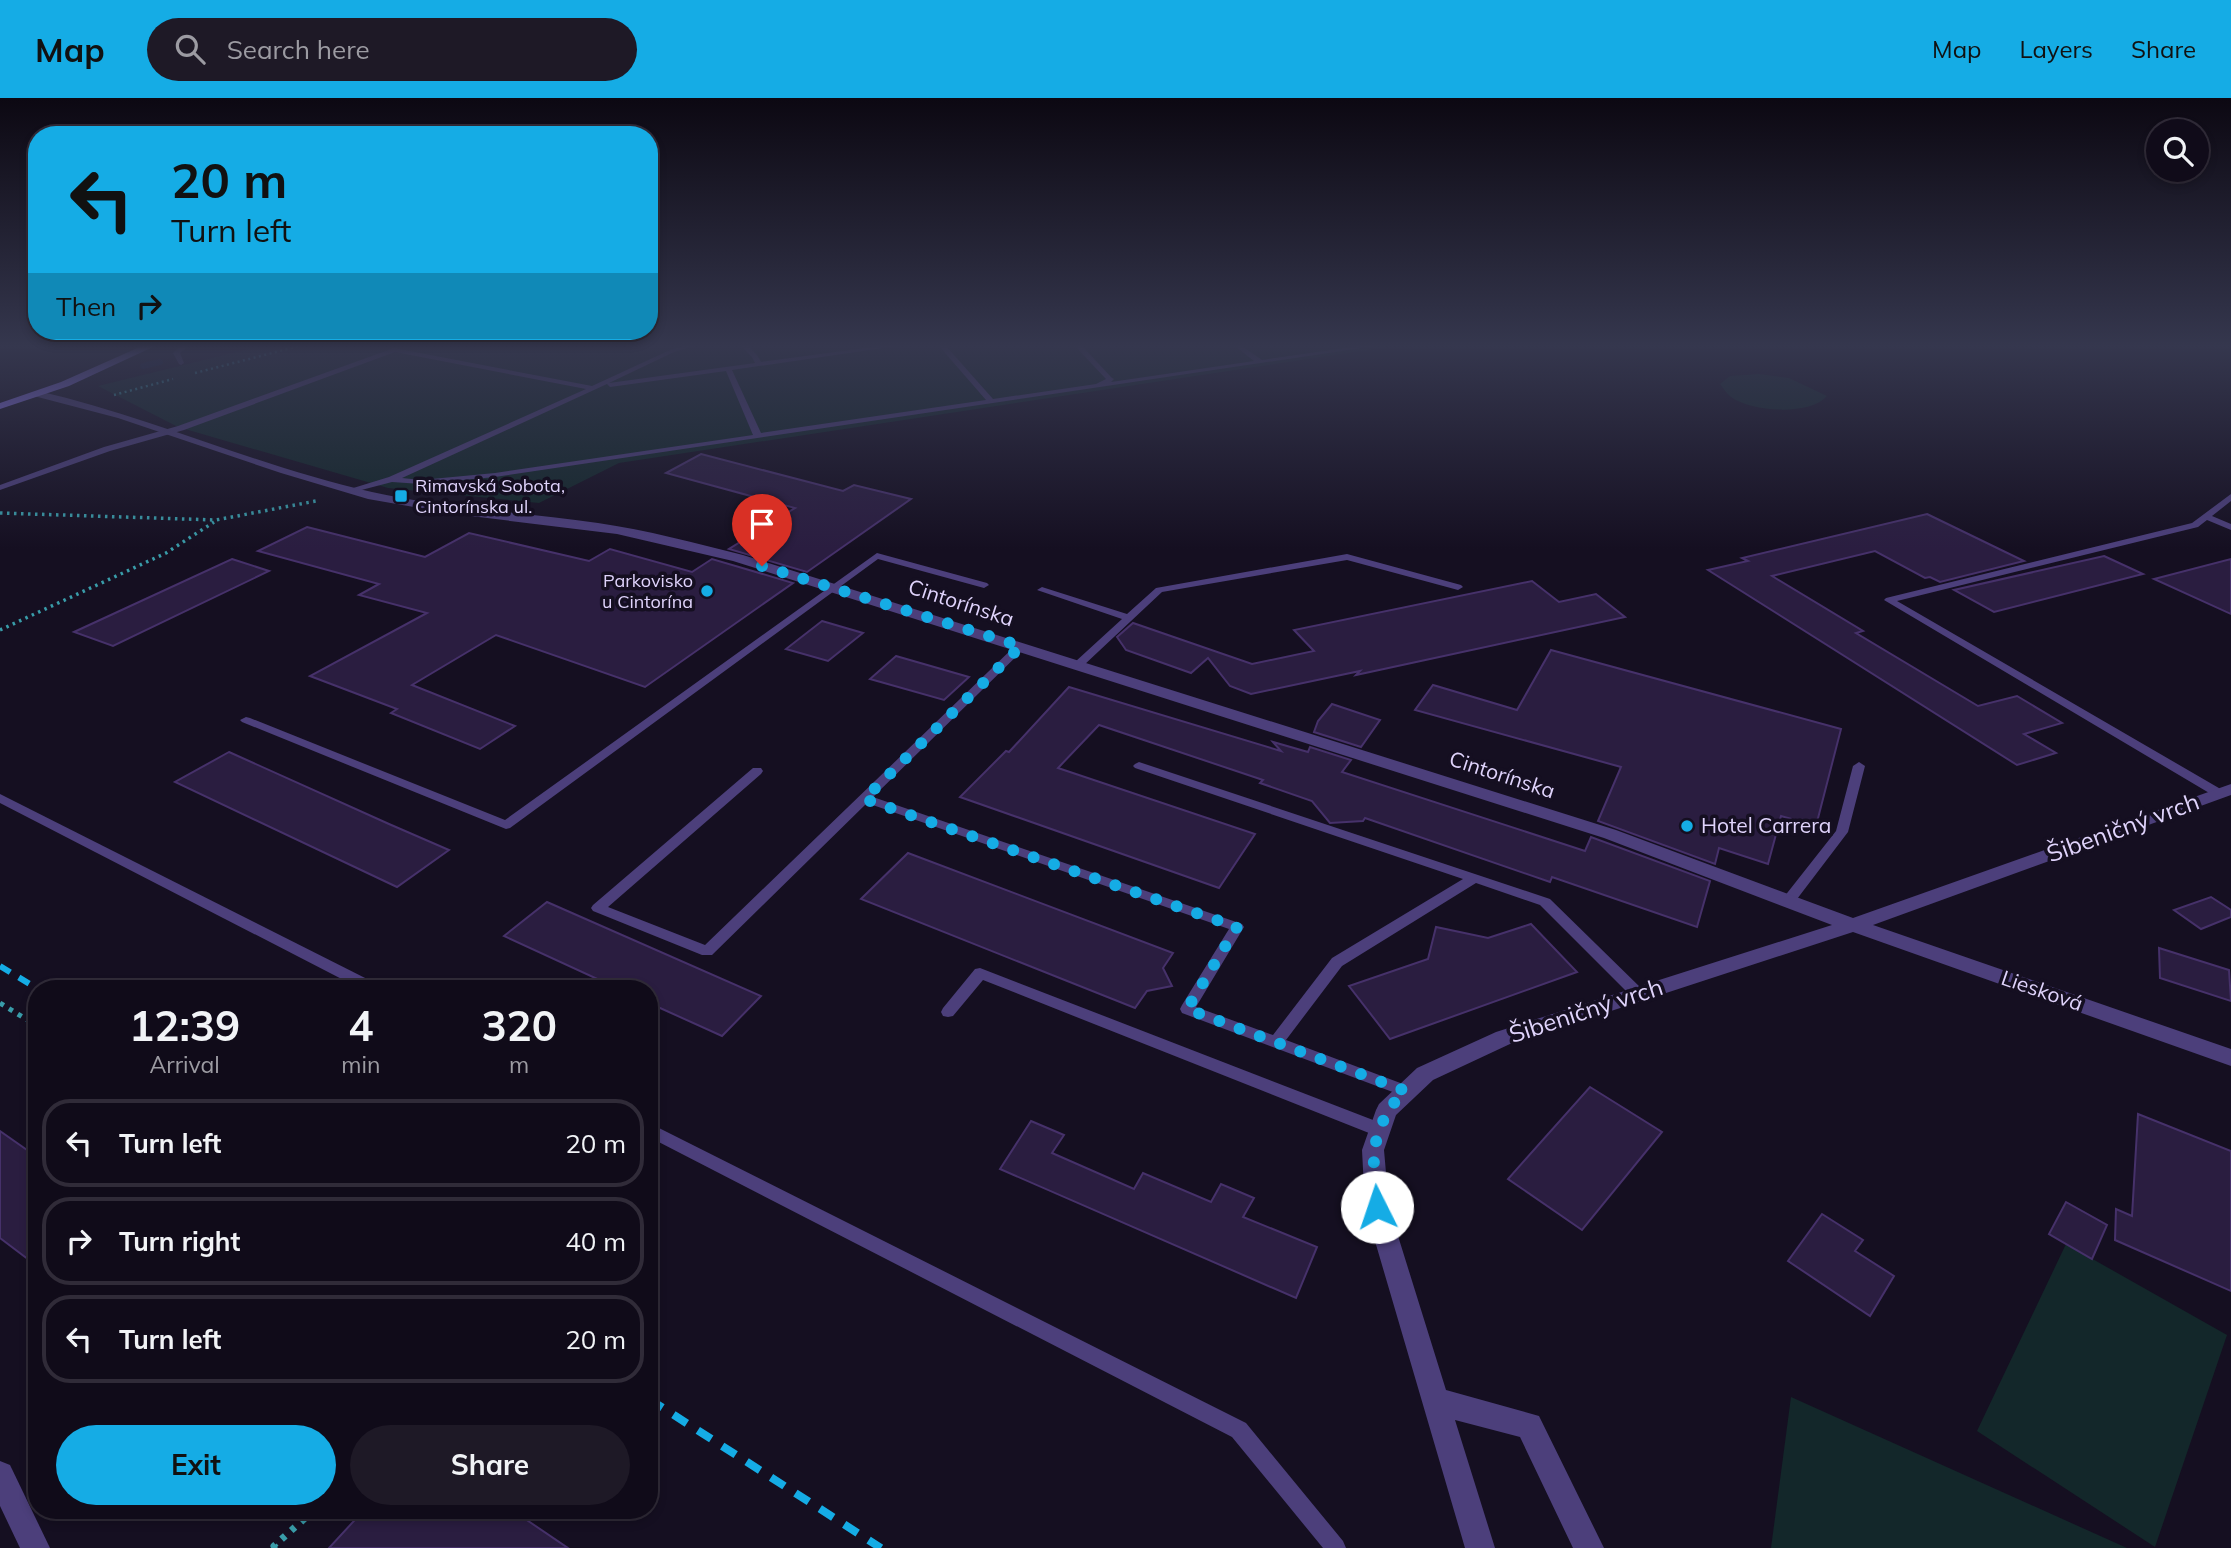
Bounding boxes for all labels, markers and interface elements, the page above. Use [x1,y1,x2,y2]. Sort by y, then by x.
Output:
search box [147,18,637,81]
text: Map [35,29,105,70]
icon: search [171,30,209,68]
text: Search here [227,33,370,66]
text: Map [1932,34,1981,64]
text: Layers [2019,34,2093,64]
text: Share [2131,34,2196,64]
map controls [2146,119,2209,182]
button: search [2146,119,2209,182]
text: 20 m [171,149,287,210]
icon: left [56,154,147,245]
text: Turn left [171,210,291,250]
icon: right [130,287,168,325]
text: Then [56,290,116,323]
place label: Rimavská Sobota, Cintorínska ul. [415,474,565,518]
marker: Rimavská Sobota, Cintorínska ul. [393,488,409,504]
pin [732,494,792,566]
icon: arrive [743,505,781,543]
place label: Parkovisko u Cintorína [602,569,693,613]
street label: Cintorínska [905,573,1017,631]
marker: Parkovisko u Cintorína [699,583,715,599]
street label: Cintorínska [1446,745,1558,803]
street label: Šibeničný vrch [2042,786,2203,869]
place label: Hotel Carrera [1701,812,1831,838]
marker: Hotel Carrera [1679,818,1695,834]
street label: Liesková [1998,964,2086,1016]
street label: Šibeničný vrch [1505,971,1666,1049]
text: 12:39 [129,999,240,1052]
text: 4 [348,999,373,1052]
text: 320 [481,999,557,1052]
text: Arrival [149,1050,220,1079]
text: min [341,1050,380,1079]
text: m [509,1050,529,1079]
icon: left [60,1124,98,1162]
text: Turn left [119,1127,221,1160]
text: 20 m [565,1127,626,1160]
position arrow [1340,1170,1414,1244]
icon: right [60,1222,98,1260]
text: Turn right [119,1225,240,1258]
text: 40 m [565,1225,626,1258]
icon: left [60,1320,98,1358]
text: Turn left [119,1323,221,1356]
text: 20 m [565,1323,626,1356]
button: Exit [56,1425,336,1505]
button: Share [350,1425,630,1505]

